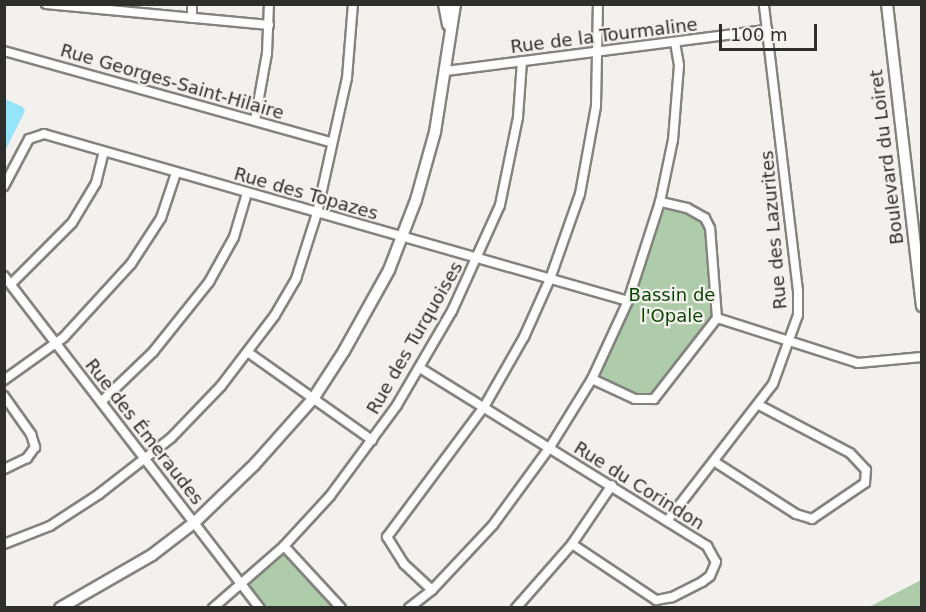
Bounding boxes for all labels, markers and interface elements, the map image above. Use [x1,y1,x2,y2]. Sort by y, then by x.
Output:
scale bar [722,12,820,50]
street label: Rue de la Tourmaline [509,14,699,58]
text: 100 m [730,24,788,45]
street label: Rue Georges-Saint-Hilaire [58,40,286,124]
street label: Boulevard du Loiret [866,68,908,246]
street label: Rue des Lazurites [756,150,792,310]
street label: Rue des Topazes [232,163,380,225]
street label: Rue des Turquoises [362,258,468,418]
park label: Bassin de l'Opale [629,285,715,328]
street label: Rue des Émeraudes [80,355,208,509]
street label: Rue du Corindon [570,437,708,535]

